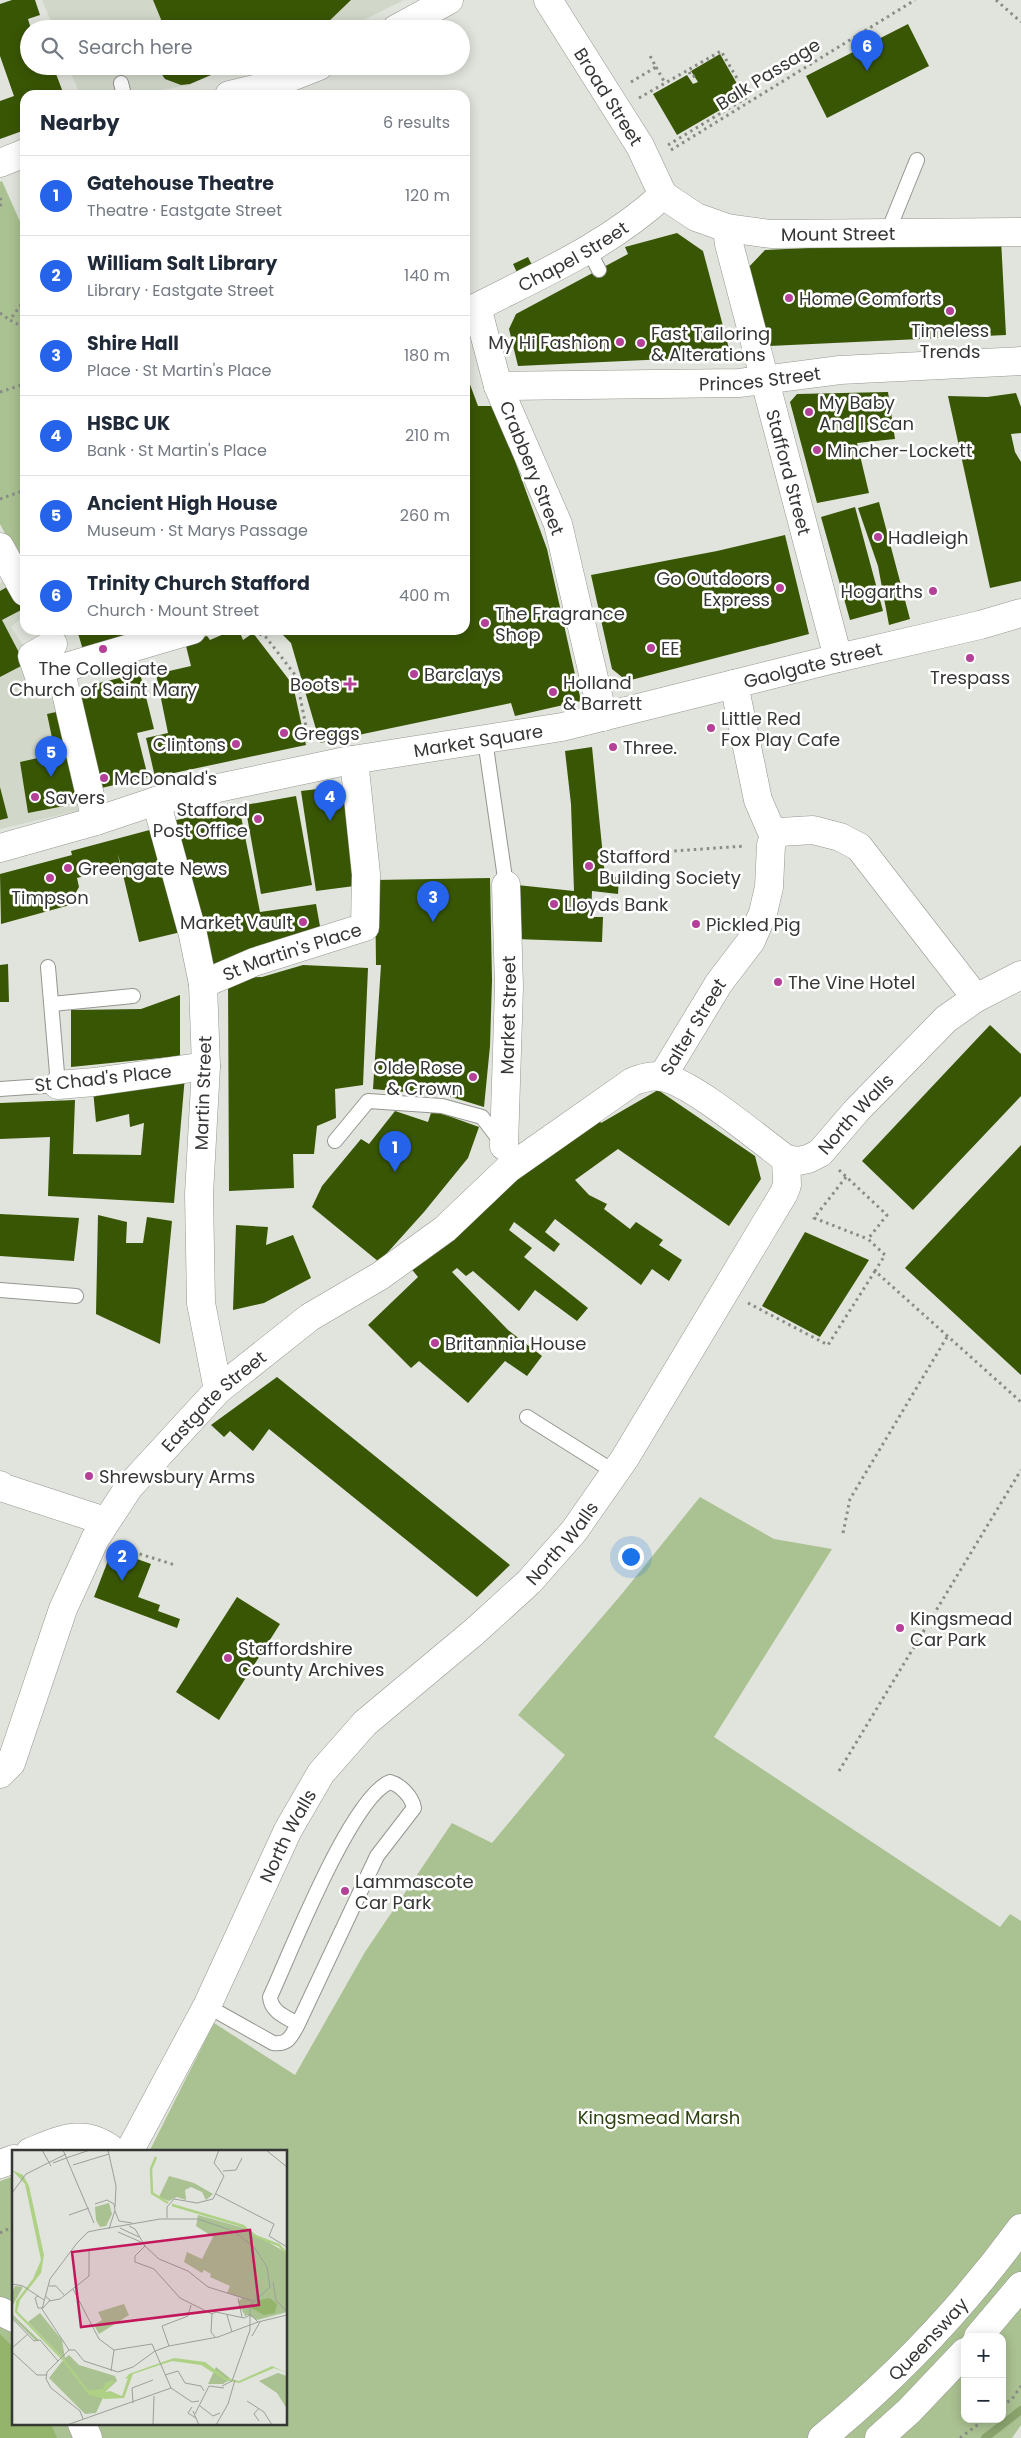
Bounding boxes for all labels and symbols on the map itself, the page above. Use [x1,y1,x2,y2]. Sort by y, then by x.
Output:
pin: 6 [851,30,883,71]
street label: Balk Passage [711,32,825,116]
street label: Broad Street [569,43,649,150]
street label: Chapel Street [514,215,633,297]
street label: Mount Street [781,221,895,246]
place label: Home Comforts [799,286,942,311]
marker: Home Comforts [783,292,795,304]
marker: Timeless Trends [944,305,956,317]
place label: Timeless Trends [911,318,989,364]
place label: Fast Tailoring & Alterations [651,321,770,367]
place label: My Hi Fashion [488,330,610,355]
marker: My Hi Fashion [614,336,626,348]
marker: Fast Tailoring & Alterations [635,337,647,349]
street label: Princes Street [699,360,822,396]
place label: My Baby And I Scan [819,390,914,436]
street label: Crabbery Street [494,397,570,539]
street label: Stafford Street [761,406,818,538]
marker: My Baby And I Scan [803,406,815,418]
place label: Mincher-Lockett [827,438,972,463]
marker: Mincher-Lockett [811,444,823,456]
place label: Hadleigh [888,525,969,550]
marker: Hadleigh [872,531,884,543]
place label: Go Outdoors Express [656,566,770,612]
place label: Hogarths [841,579,923,604]
marker: Go Outdoors Express [774,582,786,594]
marker: Hogarths [927,585,939,597]
place label: The Fragrance Shop [495,601,625,647]
marker: The Fragrance Shop [479,617,491,629]
place label: EE [661,636,679,661]
street label: Gaolgate Street [741,636,884,694]
marker: EE [645,642,657,654]
marker: The Collegiate Church of Saint Mary [97,643,109,655]
marker: Trespass [964,652,976,664]
place label: The Collegiate Church of Saint Mary [9,656,197,702]
place label: Barclays [424,662,501,687]
place label: Trespass [930,665,1010,690]
marker: Barclays [408,668,420,680]
place label: Holland & Barrett [563,670,642,716]
place label: Boots [290,672,340,697]
marker: Boots [344,678,356,690]
marker: Holland & Barrett [547,686,559,698]
place label: Little Red Fox Play Cafe [721,706,840,752]
street label: Market Square [412,718,545,763]
place label: Greggs [294,721,360,746]
marker: Little Red Fox Play Cafe [705,722,717,734]
marker: Greggs [278,727,290,739]
place label: Clintons [153,732,226,757]
place label: Three. [623,735,677,760]
pin: 5 [35,736,67,777]
marker: Clintons [230,738,242,750]
marker: Three. [607,741,619,753]
place label: McDonald's [114,766,217,791]
marker: McDonald's [98,772,110,784]
pin: 4 [314,780,346,821]
place label: Savers [45,785,105,810]
marker: Savers [29,791,41,803]
place label: Stafford Post Office [153,797,248,843]
marker: Stafford Post Office [252,813,264,825]
place label: Stafford Building Society [599,844,741,890]
place label: Greengate News [78,856,227,881]
marker: Stafford Building Society [583,860,595,872]
marker: Greengate News [62,862,74,874]
marker: Timpson [44,872,56,884]
pin: 3 [417,881,449,922]
place label: Timpson [11,885,89,910]
place label: Lloyds Bank [564,892,669,917]
marker: Lloyds Bank [548,898,560,910]
place label: Market Vault [180,910,293,935]
place label: Pickled Pig [706,912,801,937]
street label: St Martin's Place [219,916,365,987]
marker: Market Vault [297,916,309,928]
marker: Pickled Pig [690,918,702,930]
street label: Market Street [494,955,522,1075]
place label: The Vine Hotel [788,970,915,995]
street label: Salter Street [654,972,731,1080]
marker: The Vine Hotel [772,976,784,988]
street label: Martin Street [189,1035,217,1151]
place label: Olde Rose & Crown [373,1055,463,1101]
street label: St Chad's Place [33,1058,173,1098]
street label: North Walls [812,1068,899,1160]
marker: Olde Rose & Crown [467,1071,479,1083]
pin: 1 [379,1131,411,1172]
place label: Britannia House [445,1331,586,1356]
marker: Britannia House [429,1337,441,1349]
street label: Eastgate Street [155,1344,271,1457]
place label: Shrewsbury Arms [99,1464,255,1489]
marker: Shrewsbury Arms [83,1470,95,1482]
street label: North Walls [520,1496,604,1590]
pin: 2 [106,1540,138,1581]
your location [618,1544,644,1570]
place label: Kingsmead Car Park [910,1606,1012,1652]
marker: Kingsmead Car Park [894,1622,906,1634]
place label: Staffordshire County Archives [238,1636,384,1682]
marker: Staffordshire County Archives [222,1652,234,1664]
street label: North Walls [253,1784,322,1886]
place label: Lammascote Car Park [355,1869,474,1915]
marker: Lammascote Car Park [339,1885,351,1897]
park label: Kingsmead Marsh [578,2105,740,2130]
inset map [12,2150,288,2426]
street label: Queensway [882,2292,973,2386]

